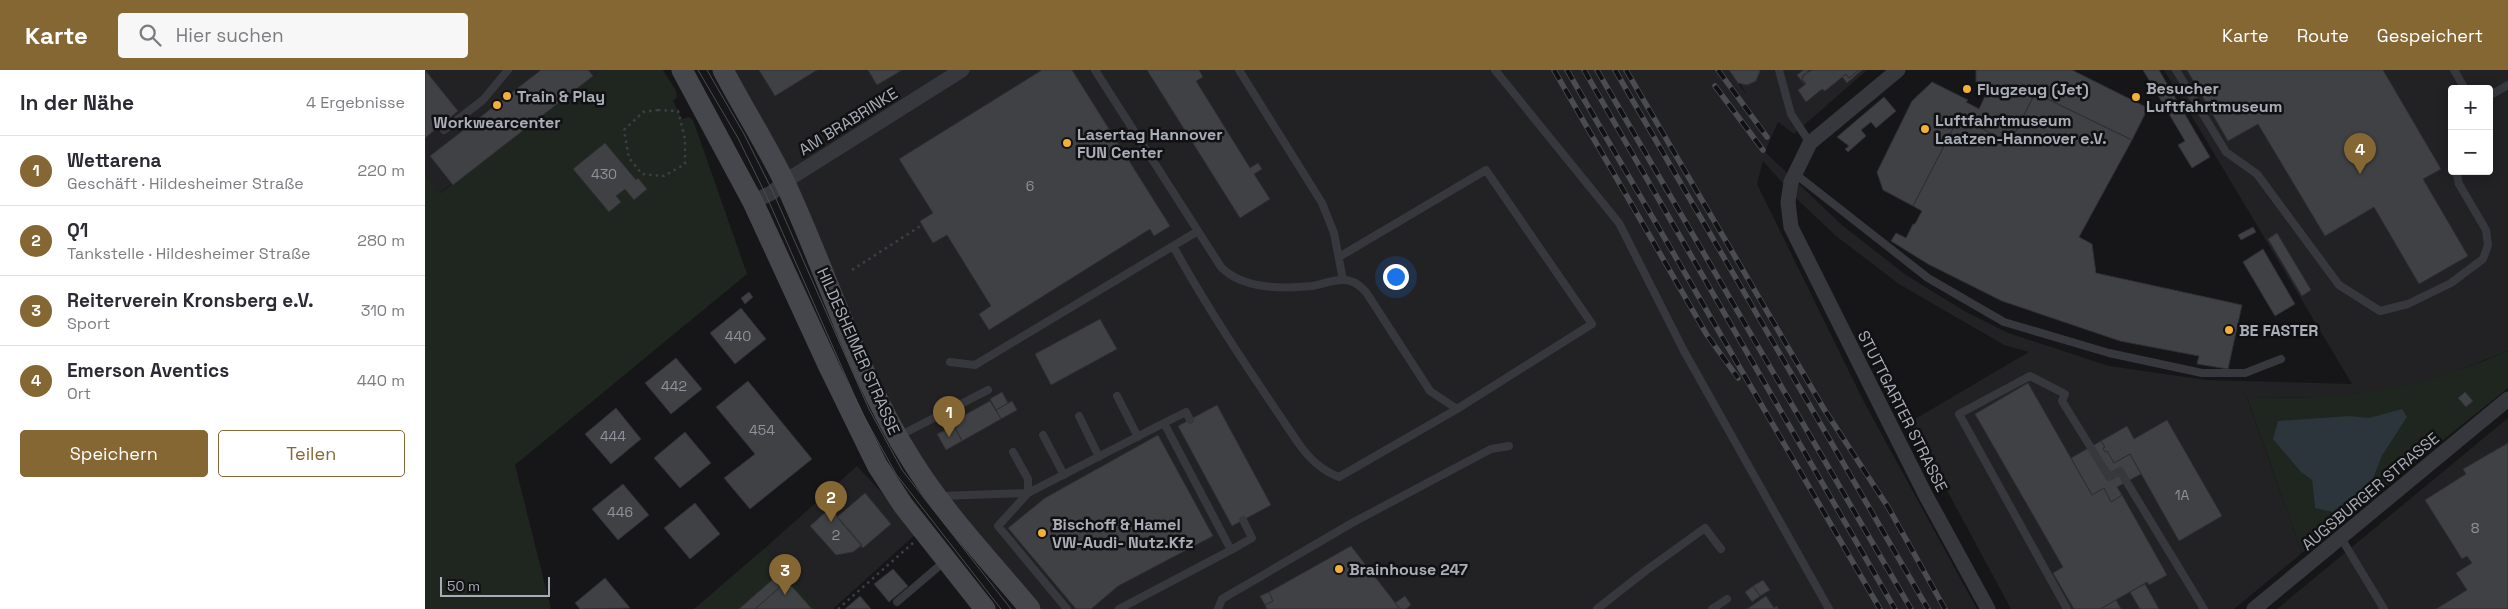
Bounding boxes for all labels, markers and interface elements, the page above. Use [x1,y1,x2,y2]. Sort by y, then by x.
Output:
search box [118,13,468,58]
text: Karte [25,20,88,51]
icon: search [136,21,164,49]
text: Hier suchen [176,23,284,48]
text: Karte [2222,24,2269,47]
text: Route [2297,24,2349,47]
text: Gespeichert [2377,24,2483,47]
place label: Besucher Luftfahrtmuseum [2146,78,2282,117]
place label: Flugzeug (Jet) [1977,79,2089,100]
street label: AM BRABRINKE [795,83,902,160]
marker: Flugzeug (Jet) [1961,83,1973,95]
map controls [2448,85,2493,175]
button: + [2448,85,2493,130]
place label: Train & Play [517,86,605,107]
text: In der Nähe [20,89,134,116]
marker: Train & Play [501,90,513,102]
marker: Besucher Luftfahrtmuseum [2130,91,2142,103]
text: 4 Ergebnisse [306,92,405,113]
marker: Workwearcenter [491,99,503,111]
place label: Luftfahrtmuseum Laatzen-Hannover e.V. [1935,110,2107,149]
place label: Workwearcenter [433,112,561,133]
marker: Luftfahrtmuseum Laatzen-Hannover e.V. [1919,123,1931,135]
place label: Lasertag Hannover FUN Center [1077,124,1223,163]
button: − [2448,130,2493,175]
pin: 4 [2344,133,2376,174]
marker: Lasertag Hannover FUN Center [1061,137,1073,149]
text: Wettarena [67,148,162,173]
text: 1 [32,160,40,181]
text: 220 m [358,160,405,181]
house number: 430 [591,165,617,183]
text: Geschäft · Hildesheimer Straße [67,173,304,194]
house number: 6 [1026,177,1034,195]
text: Q1 [67,218,88,243]
text: 2 [31,230,41,251]
text: 280 m [357,230,405,251]
text: Tankstelle · Hildesheimer Straße [67,243,311,264]
street label: HILDESHEIMER STRASSE [812,264,905,438]
your location [1383,264,1409,290]
text: Reiterverein Kronsberg e.V. [67,288,314,313]
text: 3 [31,300,41,321]
text: 310 m [361,300,405,321]
text: Sport [67,313,110,334]
place label: BE FASTER [2239,320,2318,341]
marker: BE FASTER [2223,324,2235,336]
house number: 440 [725,327,751,345]
street label: STUTTGARTER STRASSE [1853,327,1952,495]
text: Emerson Aventics [67,358,229,383]
text: 4 [31,370,41,391]
text: 440 m [357,370,405,391]
house number: 442 [661,377,687,395]
text: Ort [67,383,91,404]
pin: 1 [933,396,965,437]
house number: 454 [749,421,775,439]
house number: 444 [600,427,626,445]
street label: AUGSBURGER STRASSE [2297,428,2443,555]
button: Speichern [20,430,208,477]
button: Teilen [218,430,405,477]
pin: 2 [815,481,847,522]
house number: 1A [2175,486,2190,504]
house number: 446 [607,503,633,521]
place label: Bischoff & Hamel VW-Audi- Nutz.Kfz [1052,514,1194,553]
house number: 8 [2471,519,2480,537]
house number: 2 [832,526,840,544]
marker: Bischoff & Hamel VW-Audi- Nutz.Kfz [1036,527,1048,539]
pin: 3 [769,554,801,595]
place label: Brainhouse 247 [1349,559,1468,580]
marker: Brainhouse 247 [1333,563,1345,575]
scale bar [440,574,550,597]
text: 50 m [447,577,480,595]

